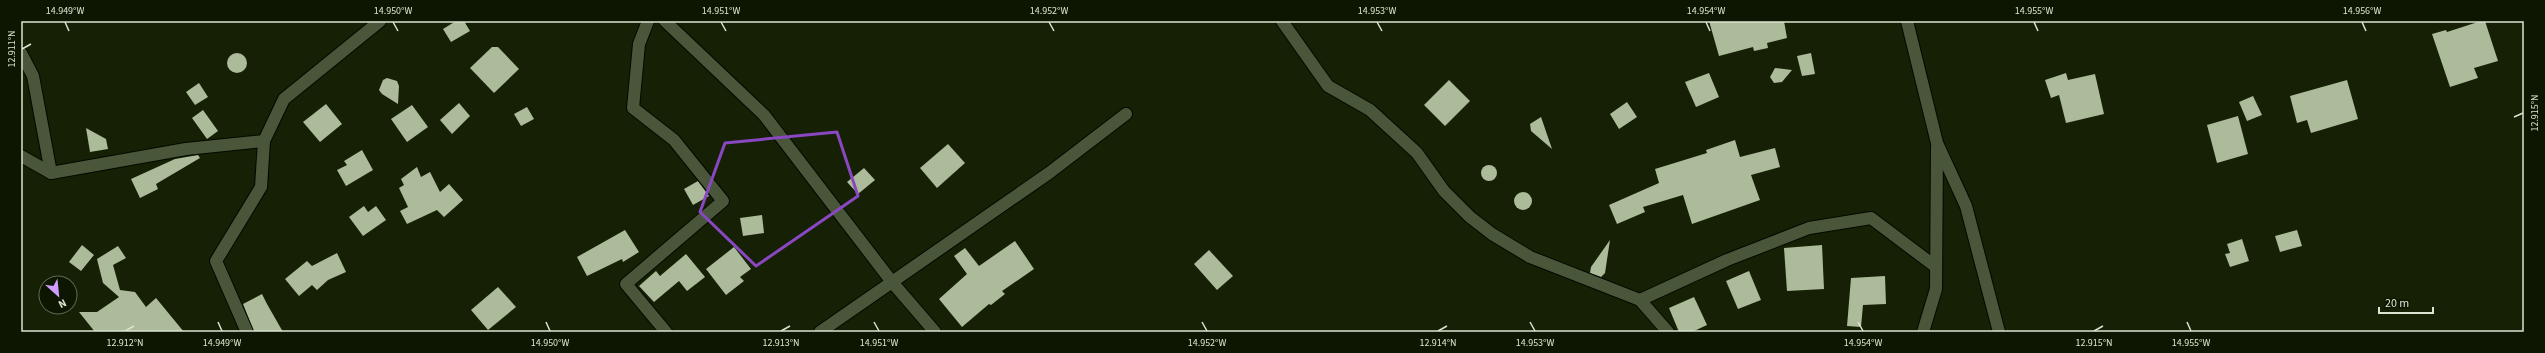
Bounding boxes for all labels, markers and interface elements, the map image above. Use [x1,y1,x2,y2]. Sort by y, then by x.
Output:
text: 14.949°W [46,4,84,18]
text: 14.950°W [374,4,412,18]
text: 14.951°W [702,4,740,18]
text: 14.952°W [1030,4,1068,18]
text: 14.953°W [1358,4,1396,18]
text: 14.954°W [1687,4,1725,18]
text: 14.955°W [2015,4,2053,18]
text: 14.956°W [2343,4,2381,18]
text: 12.911°N [5,30,19,68]
text: 12.915°N [2528,94,2542,132]
north arrow [38,275,78,315]
scale bar [2379,289,2433,315]
text: N [56,295,69,312]
text: 20 m [2385,295,2409,312]
text: 12.912°N [106,336,144,350]
text: 14.949°W [203,336,241,350]
text: 14.950°W [531,336,569,350]
text: 12.913°N [762,336,800,350]
text: 14.951°W [860,336,898,350]
text: 14.952°W [1188,336,1226,350]
text: 12.914°N [1419,336,1457,350]
text: 14.953°W [1516,336,1554,350]
text: 14.954°W [1844,336,1882,350]
text: 12.915°N [2075,336,2113,350]
text: 14.955°W [2172,336,2210,350]

